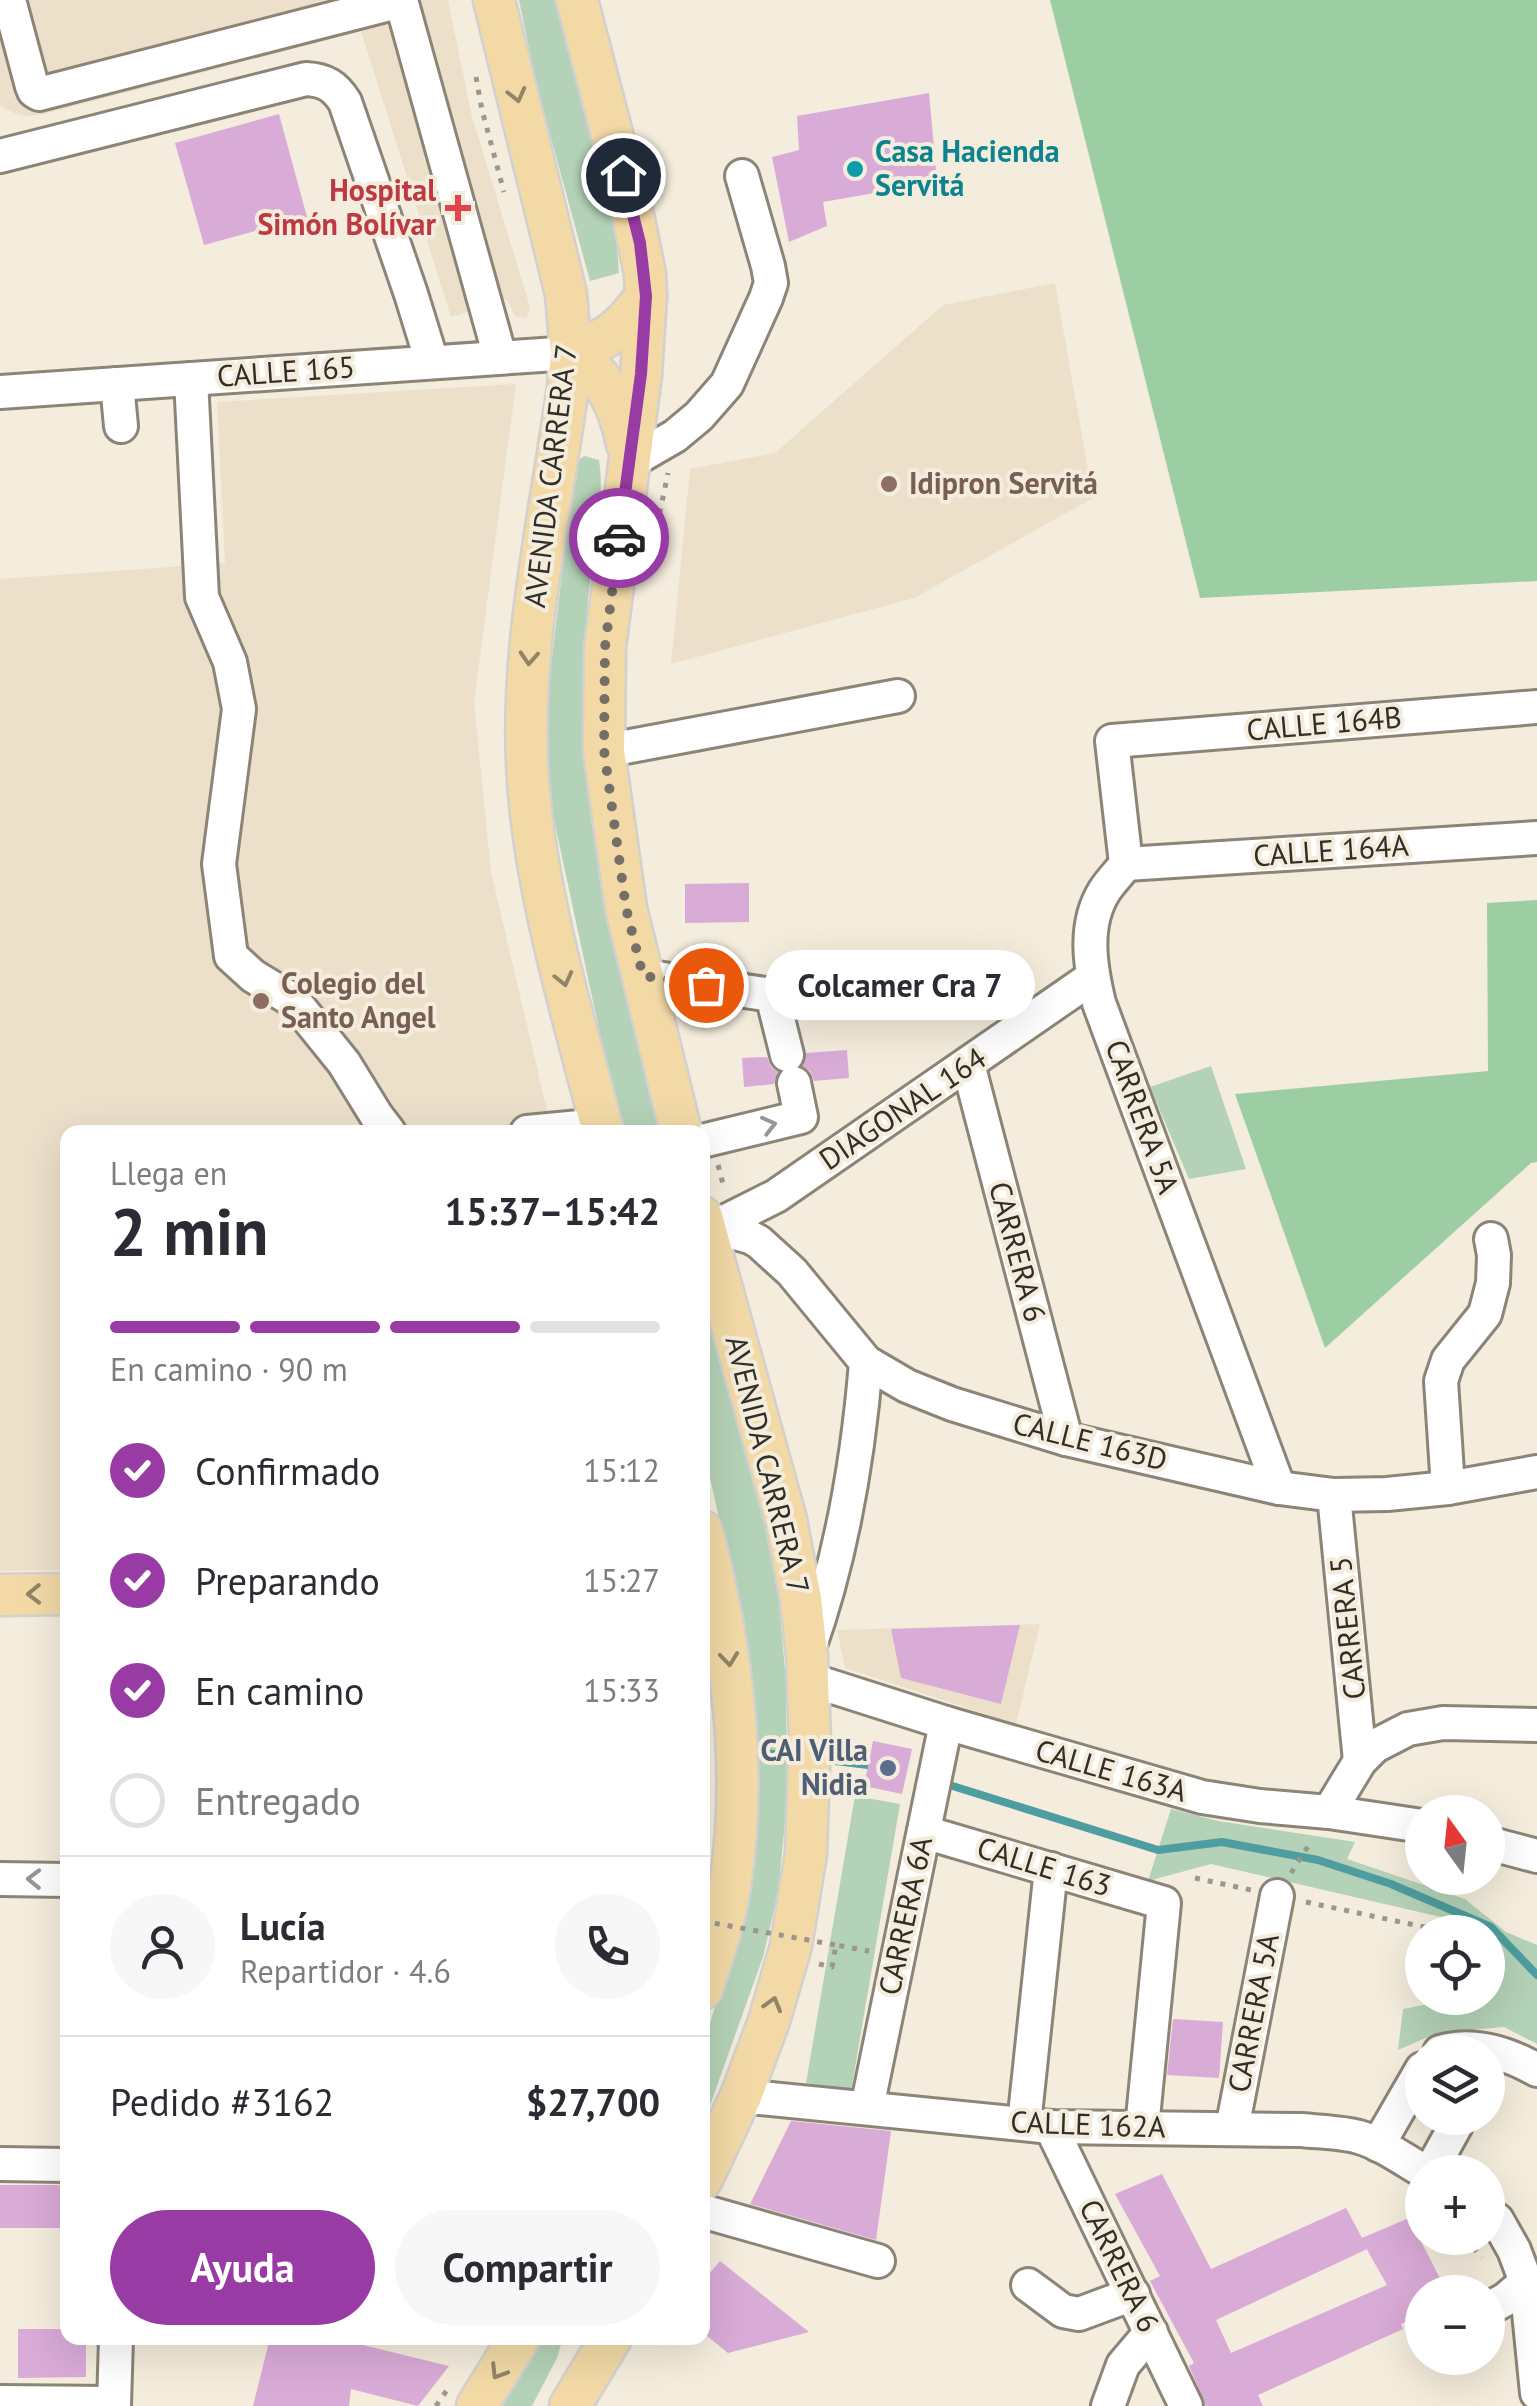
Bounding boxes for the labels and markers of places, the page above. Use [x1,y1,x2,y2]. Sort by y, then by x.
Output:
place label: Casa Hacienda Servitá [875,131,1060,204]
pin [581,133,666,218]
marker: Casa Hacienda Servitá [844,158,866,180]
place label: Hospital Simón Bolívar [257,170,436,243]
marker: Hospital Simón Bolívar [445,195,471,221]
place label: Idipron Servitá [909,463,1098,502]
marker: Idipron Servitá [878,473,900,495]
pin [664,943,749,1028]
callout: Colcamer Cra 7 [766,950,1036,1020]
place label: Colegio del Santo Angel [281,963,436,1036]
marker: Colegio del Santo Angel [250,990,272,1012]
place label: CAI Villa Nidia [761,1730,868,1803]
marker: CAI Villa Nidia [877,1757,899,1779]

